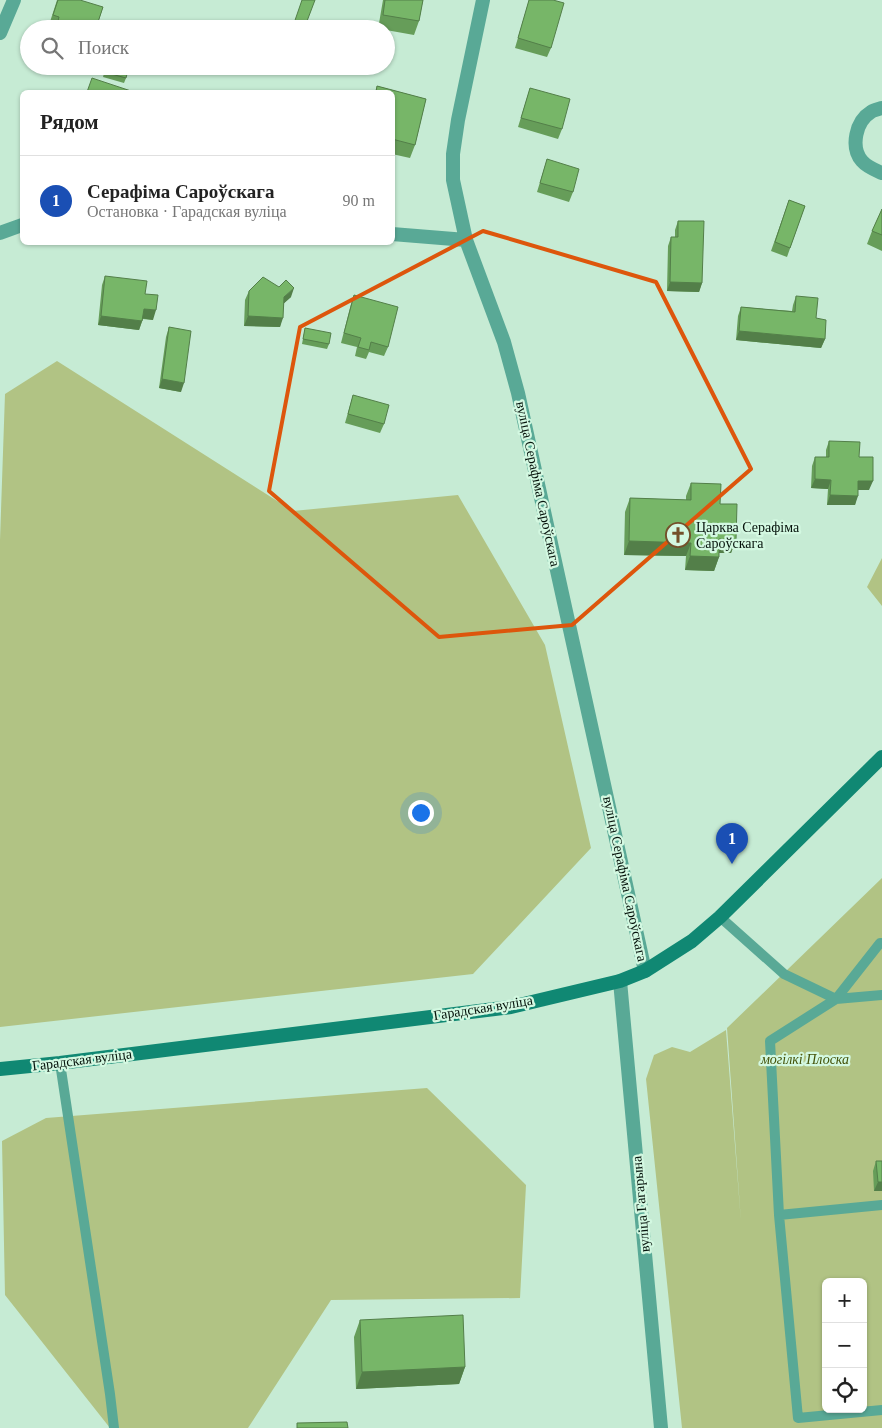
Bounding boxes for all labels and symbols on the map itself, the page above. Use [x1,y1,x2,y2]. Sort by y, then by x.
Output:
street label: вуліца Серафіма Сароўскага [513,400,563,569]
place label: Царква Серафіма Сароўскага [696,520,800,551]
church icon: Царква Серафіма Сароўскага [665,522,691,548]
street label: вуліца Серафіма Сароўскага [600,795,650,964]
your location [408,800,434,826]
pin: 1 [716,823,748,864]
street label: Гарадская вуліца [432,993,535,1023]
street label: Гарадская вуліца [31,1046,133,1074]
park label: могілкі Плоска [760,1052,849,1067]
street label: вуліца Гагарына [629,1154,653,1253]

